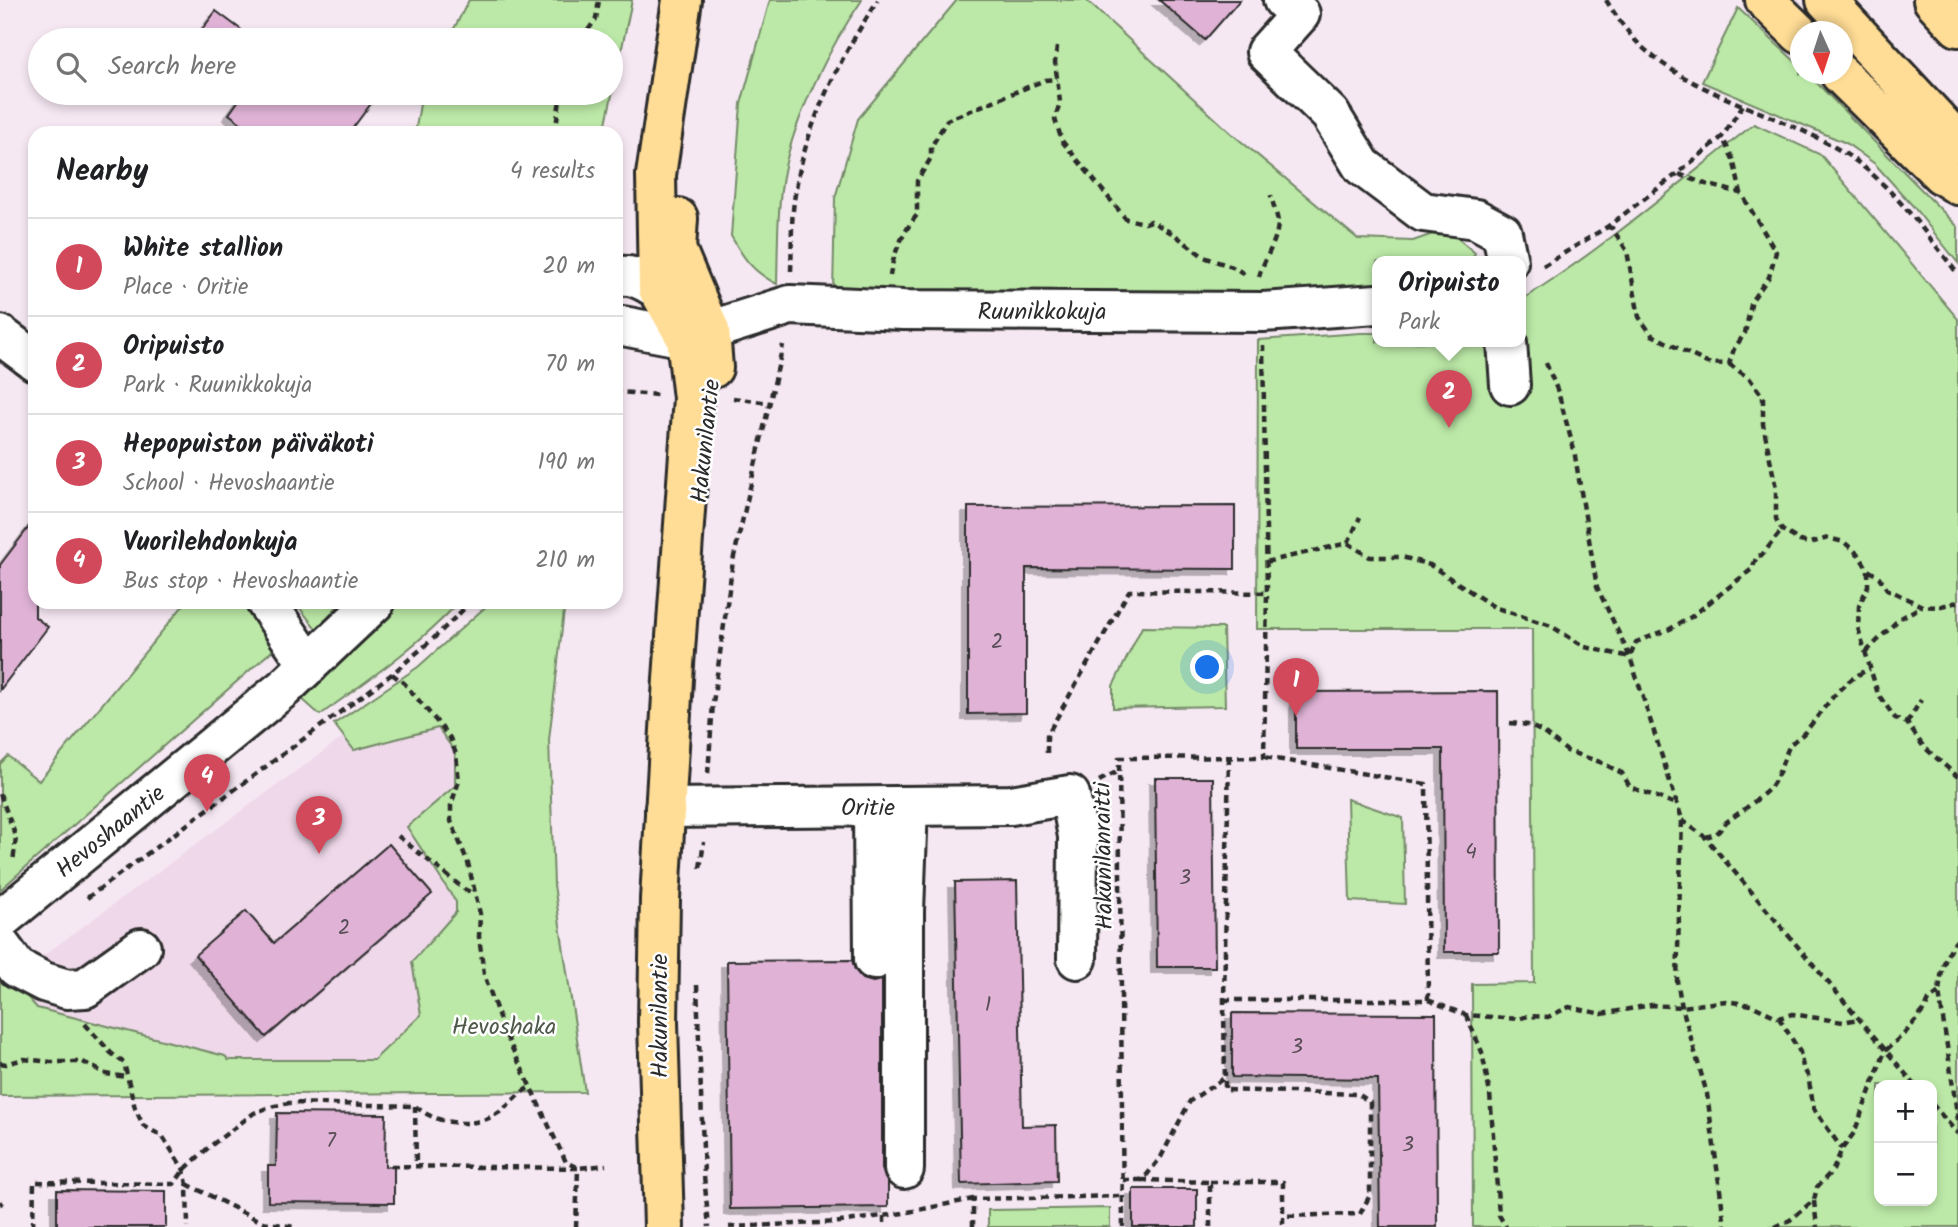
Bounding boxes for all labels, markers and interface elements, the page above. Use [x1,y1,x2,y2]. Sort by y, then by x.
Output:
north arrow [1790,21,1853,84]
search box [28,28,623,105]
text: Search here [108,46,236,88]
icon: search [52,48,90,86]
text: Nearby [56,148,148,196]
text: 4 results [510,154,595,190]
text: White stallion [123,228,283,270]
text: 1 [76,249,82,285]
text: 20 m [543,249,595,285]
popup [1372,256,1526,347]
text: Oripuisto [1398,263,1500,305]
text: Place · Oritie [123,270,248,306]
street label: Ruunikkokuja [977,293,1107,332]
text: Park [1398,305,1440,341]
text: Oripuisto [123,326,224,368]
text: 2 [72,347,86,383]
text: 70 m [545,347,595,383]
text: Park · Ruunikkokuja [123,368,312,404]
pin: 2 [1426,370,1472,428]
street label: Hakunilantie [681,377,732,505]
text: Hepopuiston päiväkoti [123,424,374,466]
text: 3 [73,445,85,481]
text: 190 m [538,445,595,481]
text: School · Hevoshaantie [123,466,335,502]
text: Vuorilehdonkuja [123,522,298,564]
text: 4 [73,543,85,579]
text: 210 m [535,543,595,579]
text: Bus stop · Hevoshaantie [123,564,358,600]
house number: 2 [991,626,1003,659]
your location [1190,650,1224,684]
pin: 1 [1273,658,1319,716]
pin: 4 [184,754,230,812]
street label: Hevoshaantie [47,775,175,889]
street label: Hakunilanraitti [1084,780,1125,930]
street label: Oritie [841,789,895,828]
pin: 3 [296,796,342,854]
house number: 4 [1465,836,1477,869]
house number: 3 [1179,862,1191,895]
house number: 2 [338,912,350,945]
street label: Hakunilantie [641,954,680,1078]
house number: 1 [985,989,991,1022]
park label: Hevoshaka [452,1008,556,1047]
house number: 3 [1291,1031,1303,1064]
map controls [1874,1080,1937,1206]
button: + [1874,1080,1937,1143]
house number: 7 [326,1125,337,1158]
house number: 3 [1402,1129,1414,1162]
button: − [1874,1143,1937,1206]

